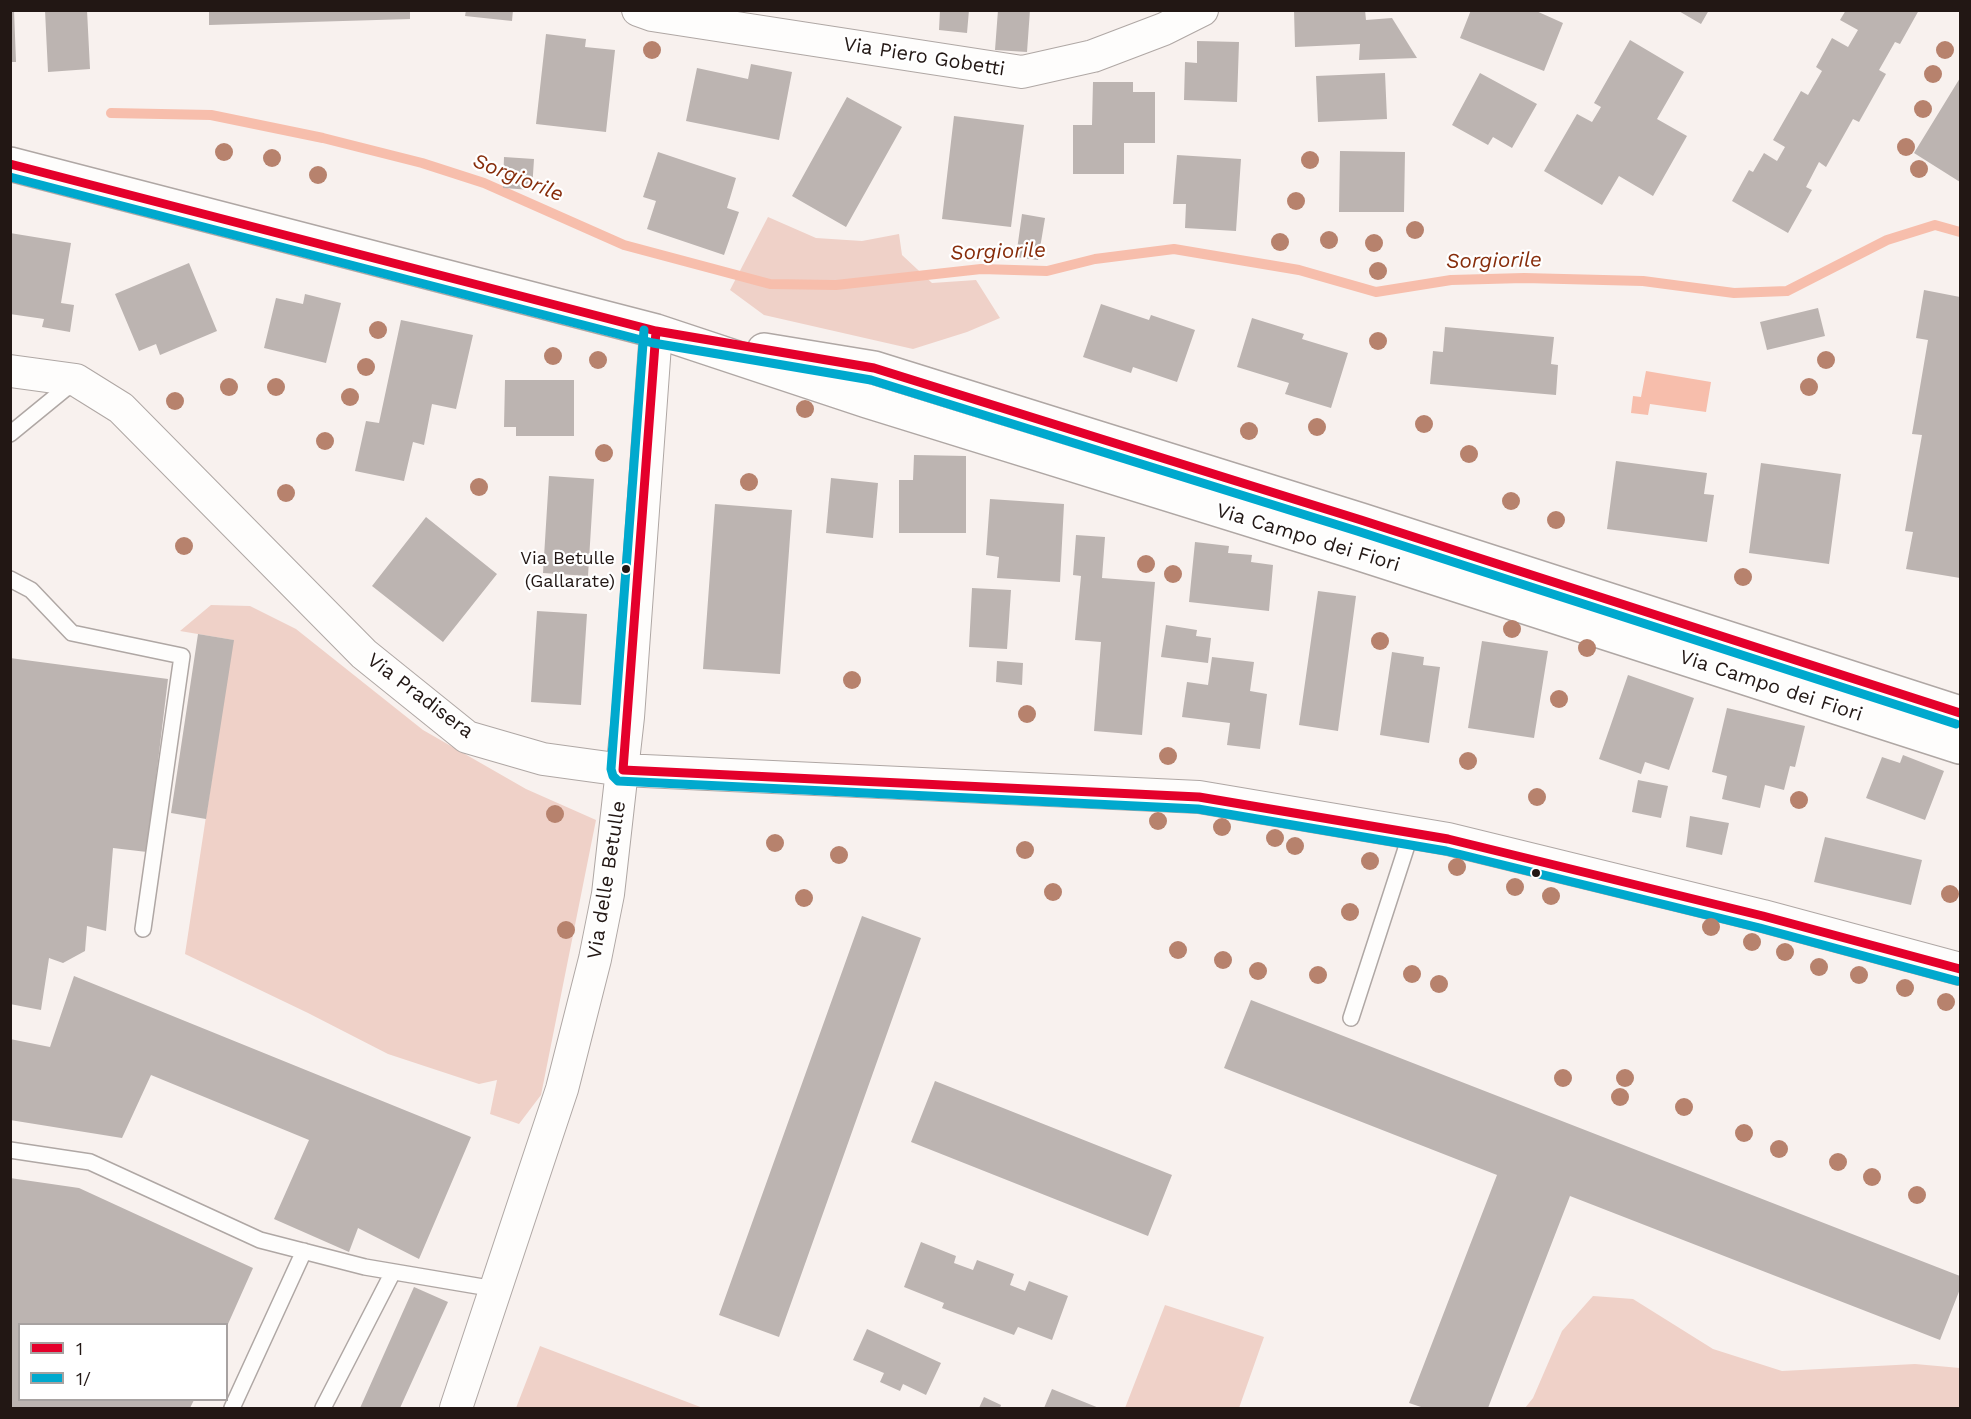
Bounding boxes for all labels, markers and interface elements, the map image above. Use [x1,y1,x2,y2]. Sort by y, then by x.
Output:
street label: Via Piero Gobetti [842,32,1006,82]
water label: Sorgiorile [469,148,567,208]
water label: Sorgiorile [950,238,1046,266]
water label: Sorgiorile [1446,248,1542,274]
street label: Via Campo dei Fiori [1213,499,1403,577]
place label: Via Betulle (Gallarate) [520,548,615,590]
marker: Via Betulle (Gallarate) [620,563,632,575]
street label: Via Campo dei Fiori [1676,645,1866,727]
street label: Via Pradisera [362,648,478,744]
street label: Via delle Betulle [583,799,631,961]
unlabelled marker [1530,867,1542,879]
legend [18,1323,228,1401]
text: 1 [76,1338,83,1359]
text: 1/ [76,1368,91,1389]

